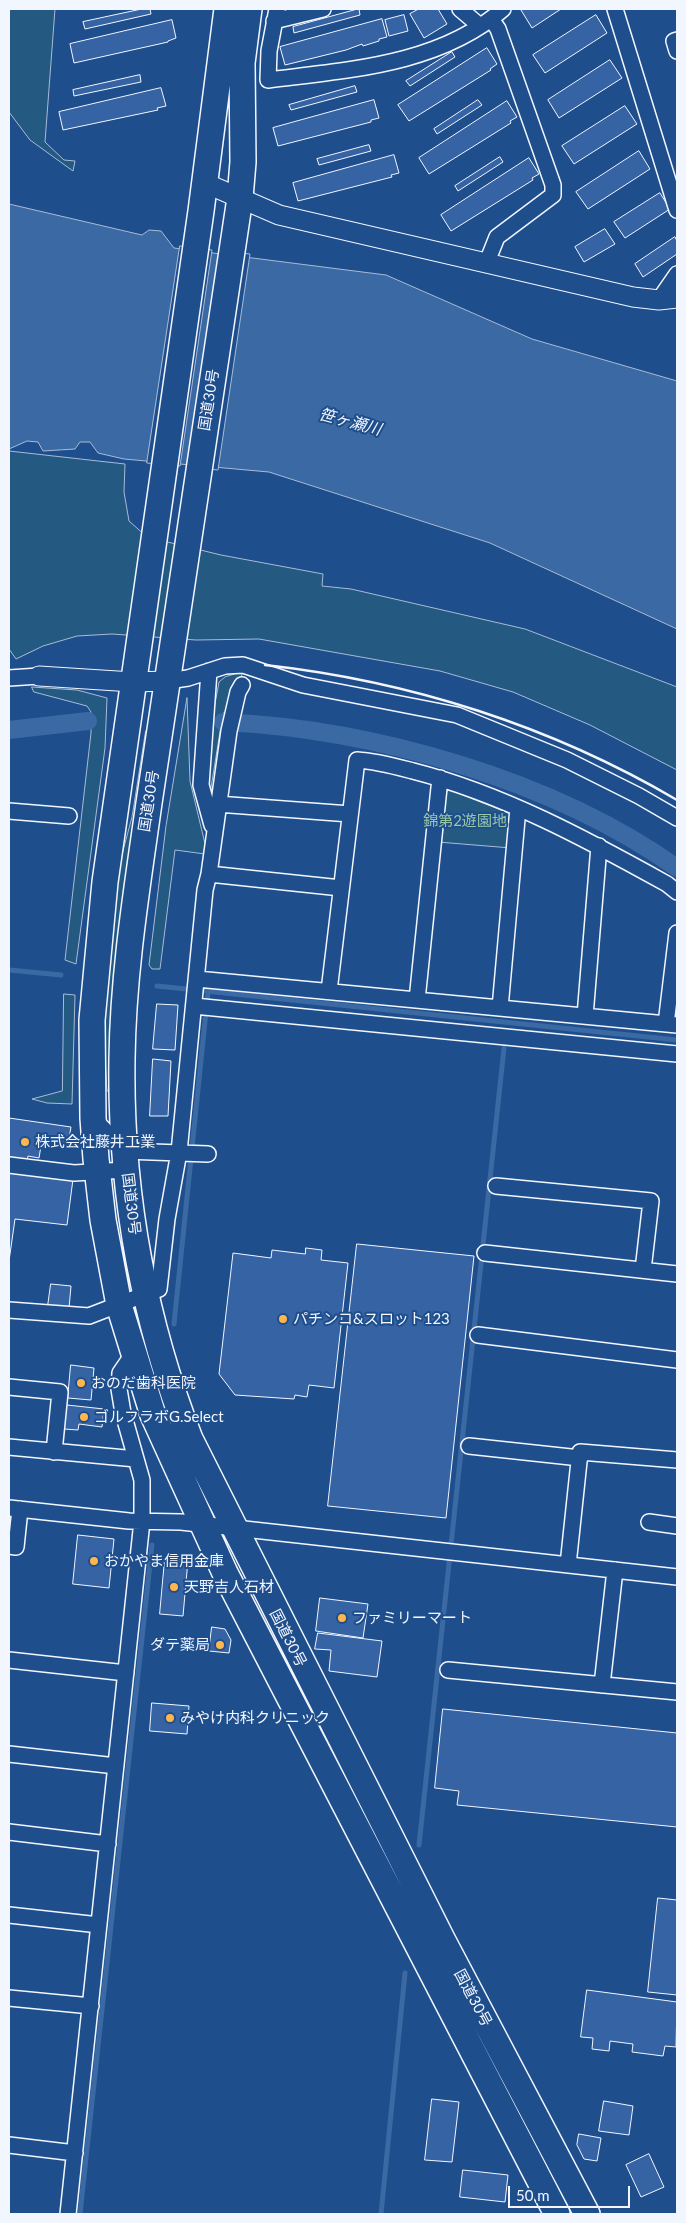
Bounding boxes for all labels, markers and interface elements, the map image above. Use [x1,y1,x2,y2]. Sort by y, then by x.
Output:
street label: 国道30号 [195,368,223,432]
water label: 笹ヶ瀬川 [317,404,383,440]
street label: 国道30号 [135,769,163,833]
park label: 錦第2遊園地 [423,812,507,830]
place label: 株式会社藤井工業 [35,1133,155,1151]
marker: 株式会社藤井工業 [19,1136,31,1148]
street label: 国道30号 [118,1172,144,1236]
place label: パチンコ&スロット123 [293,1310,450,1328]
marker: パチンコ&スロット123 [277,1313,289,1325]
place label: おのだ歯科医院 [91,1374,196,1392]
marker: おのだ歯科医院 [75,1377,87,1389]
place label: ゴルフラボG.Select [94,1408,224,1426]
marker: ゴルフラボG.Select [78,1411,90,1423]
place label: おかやま信用金庫 [104,1552,224,1570]
marker: おかやま信用金庫 [88,1555,100,1567]
place label: 天野吉人石材 [184,1578,274,1596]
marker: 天野吉人石材 [168,1581,180,1593]
street label: 国道30号 [266,1606,310,1670]
place label: ファミリーマート [352,1609,472,1627]
marker: ファミリーマート [336,1612,348,1624]
place label: ダテ薬局 [150,1636,210,1654]
marker: ダテ薬局 [214,1639,226,1651]
place label: みやけ内科クリニック [180,1709,330,1727]
marker: みやけ内科クリニック [164,1712,176,1724]
street label: 国道30号 [450,1966,496,2030]
scale bar [511,2176,634,2208]
text: 50 m [516,2186,550,2204]

